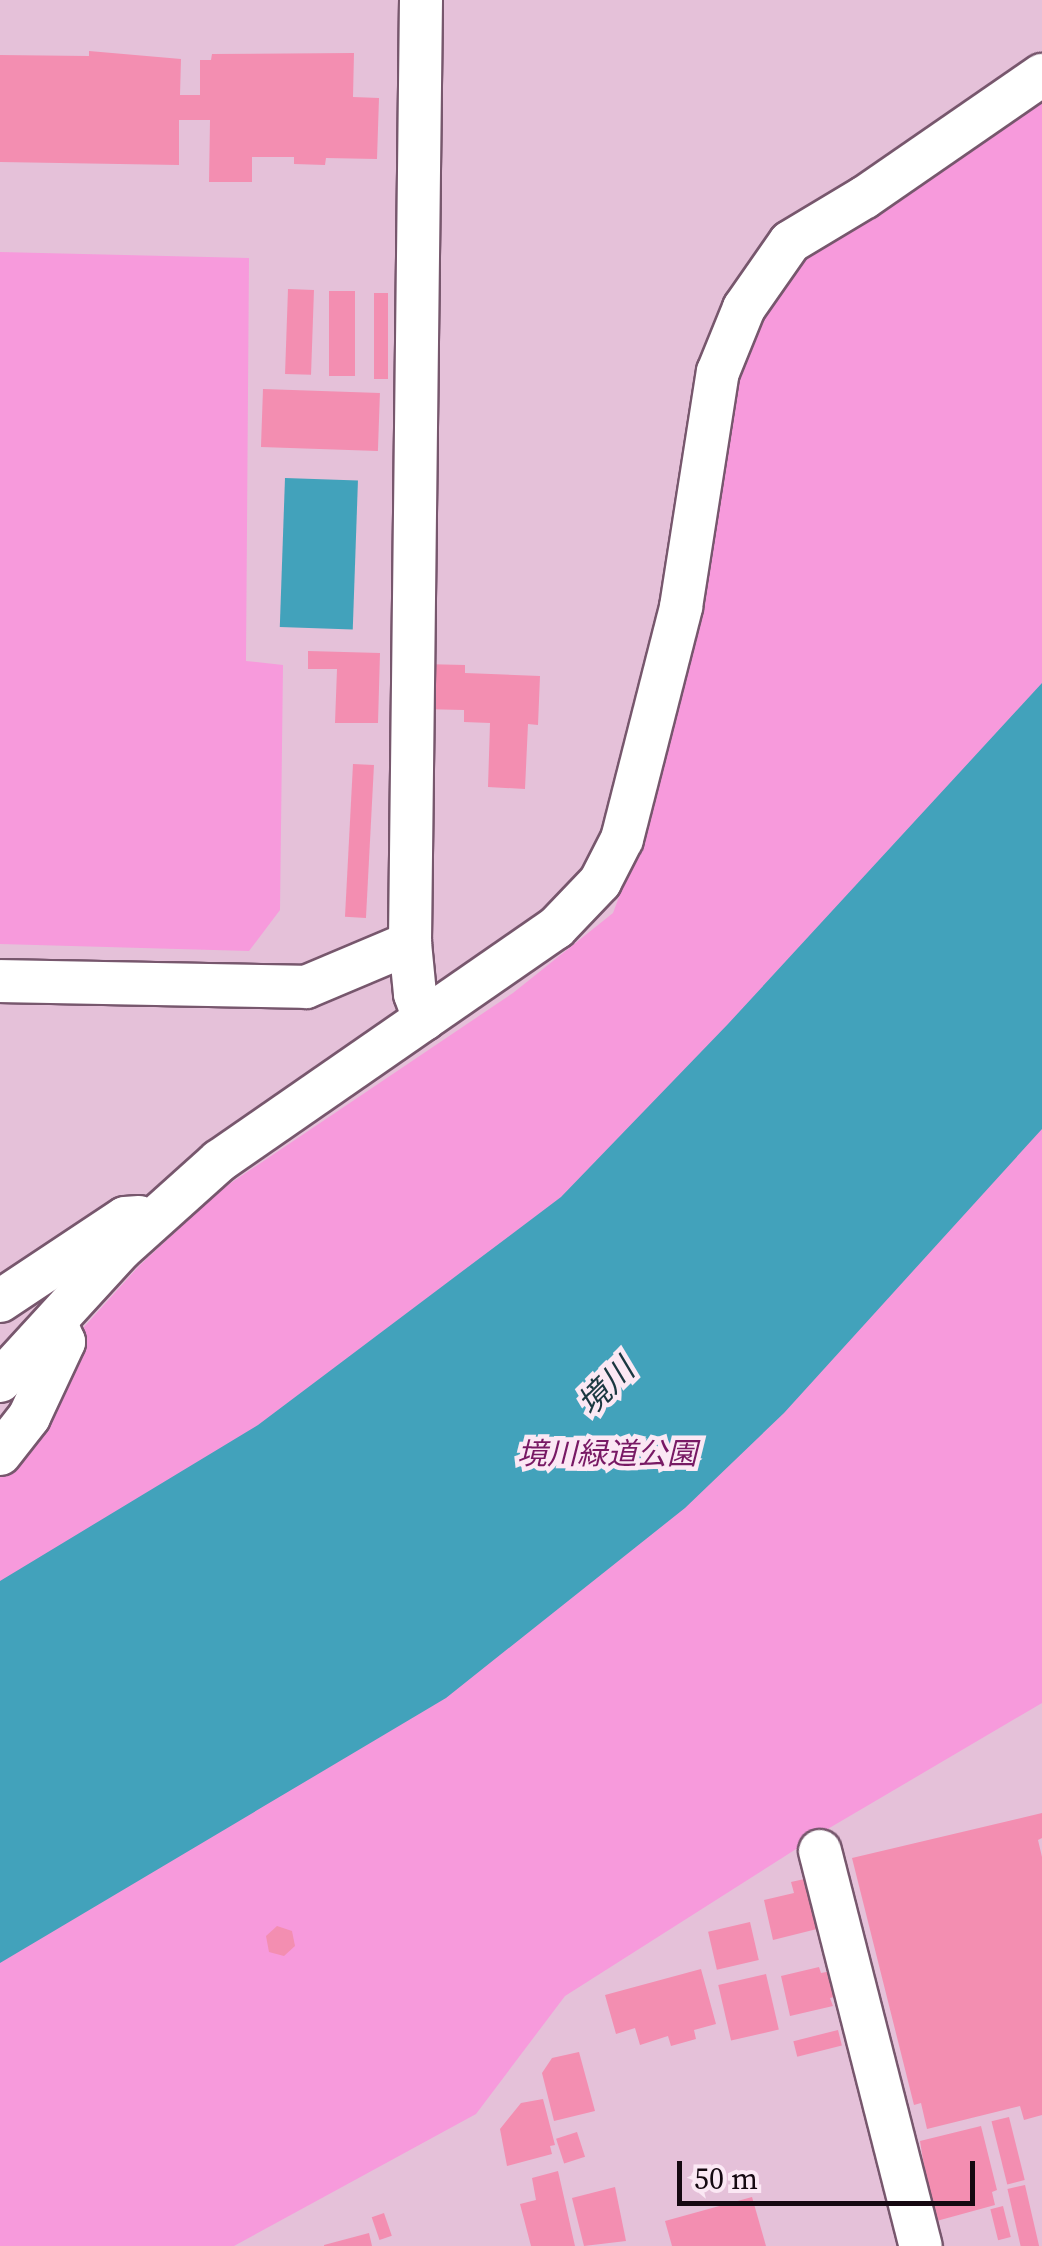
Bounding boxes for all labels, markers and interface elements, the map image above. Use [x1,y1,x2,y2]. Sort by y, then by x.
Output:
water label: 境川 [570,1351,642,1423]
park label: 境川緑道公園 [517,1436,697,1472]
scale bar [682,2141,980,2203]
text: 50 m [694,2158,758,2199]

